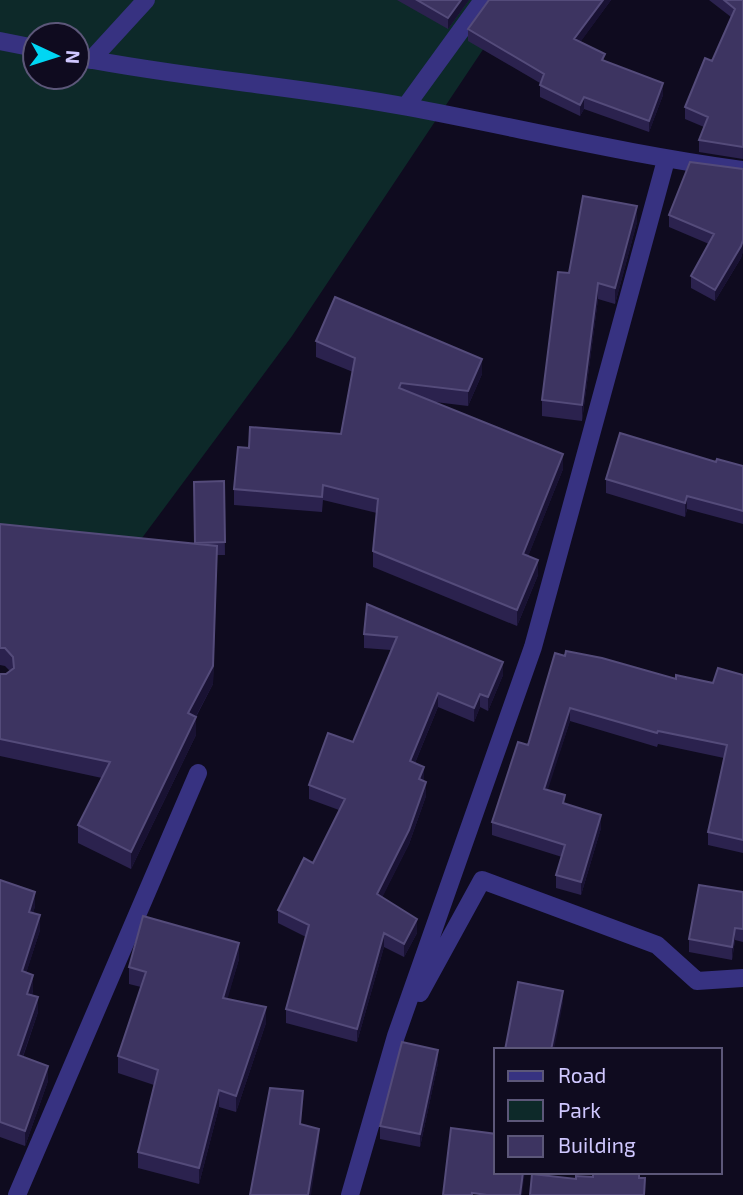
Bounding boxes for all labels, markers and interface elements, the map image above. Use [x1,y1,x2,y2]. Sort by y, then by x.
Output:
north arrow [21,21,91,91]
text: N [62,50,85,65]
legend [494,1048,722,1174]
text: Road [558,1062,606,1087]
text: Park [558,1097,601,1122]
text: Building [558,1132,636,1157]

